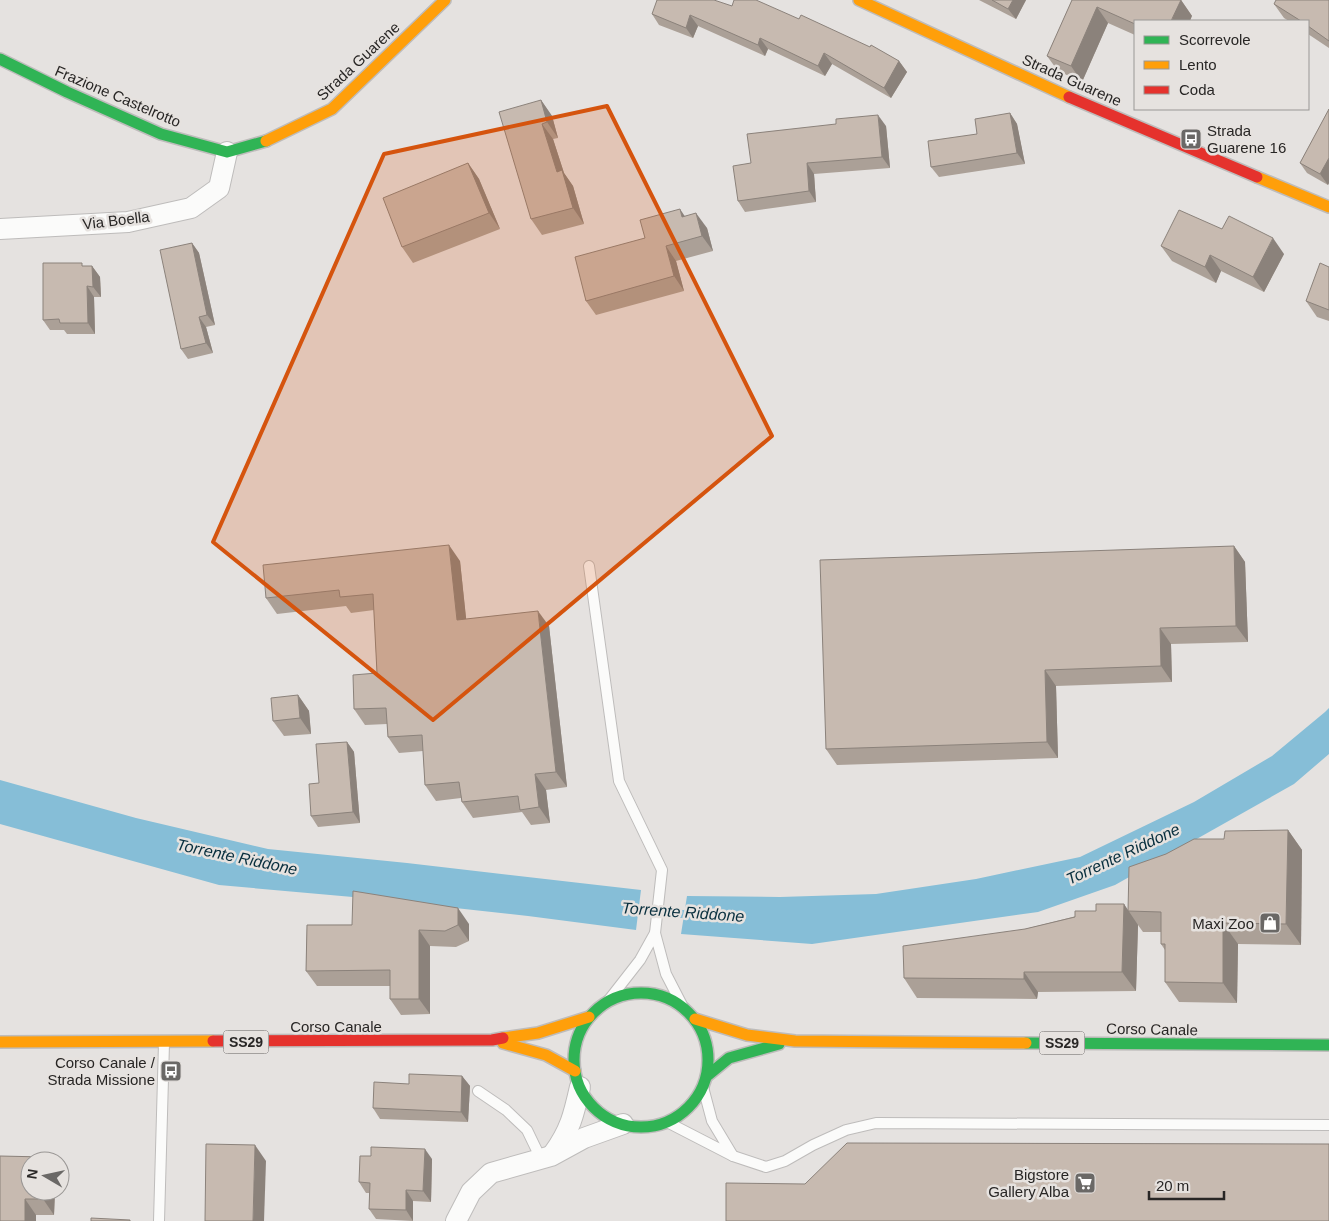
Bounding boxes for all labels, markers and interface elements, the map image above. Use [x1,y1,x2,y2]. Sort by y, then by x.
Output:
street label: Strada Guarene [313,18,403,104]
legend [1134,20,1309,110]
text: Scorrevole [1179,31,1251,48]
street label: Strada Guarene [1020,51,1124,109]
text: Lento [1179,56,1217,73]
street label: Frazione Castelrotto [53,62,183,130]
text: Coda [1179,81,1216,98]
place label: Strada Guarene 16 [1207,122,1286,156]
bus stop icon: Strada Guarene 16 [1179,127,1203,151]
street label: Via Boella [82,207,151,233]
water label: Torrente Riddone [1064,820,1182,888]
water label: Torrente Riddone [175,836,299,878]
water label: Torrente Riddone [621,899,745,925]
shop icon: Maxi Zoo [1258,911,1282,935]
place label: Maxi Zoo [1192,915,1254,932]
street label: Corso Canale [290,1018,382,1035]
street label: Corso Canale [1106,1020,1198,1038]
road number: SS29 [224,1030,268,1054]
road number: SS29 [1040,1032,1084,1054]
place label: Corso Canale / Strada Missione [47,1054,156,1088]
bus stop icon: Corso Canale / Strada Missione [159,1059,183,1083]
north arrow [20,1151,70,1201]
place label: Bigstore Gallery Alba [988,1166,1070,1200]
text: N [23,1168,41,1180]
scale bar [1149,1168,1224,1200]
supermarket icon: Bigstore Gallery Alba [1073,1171,1097,1195]
text: 20 m [1156,1177,1189,1194]

